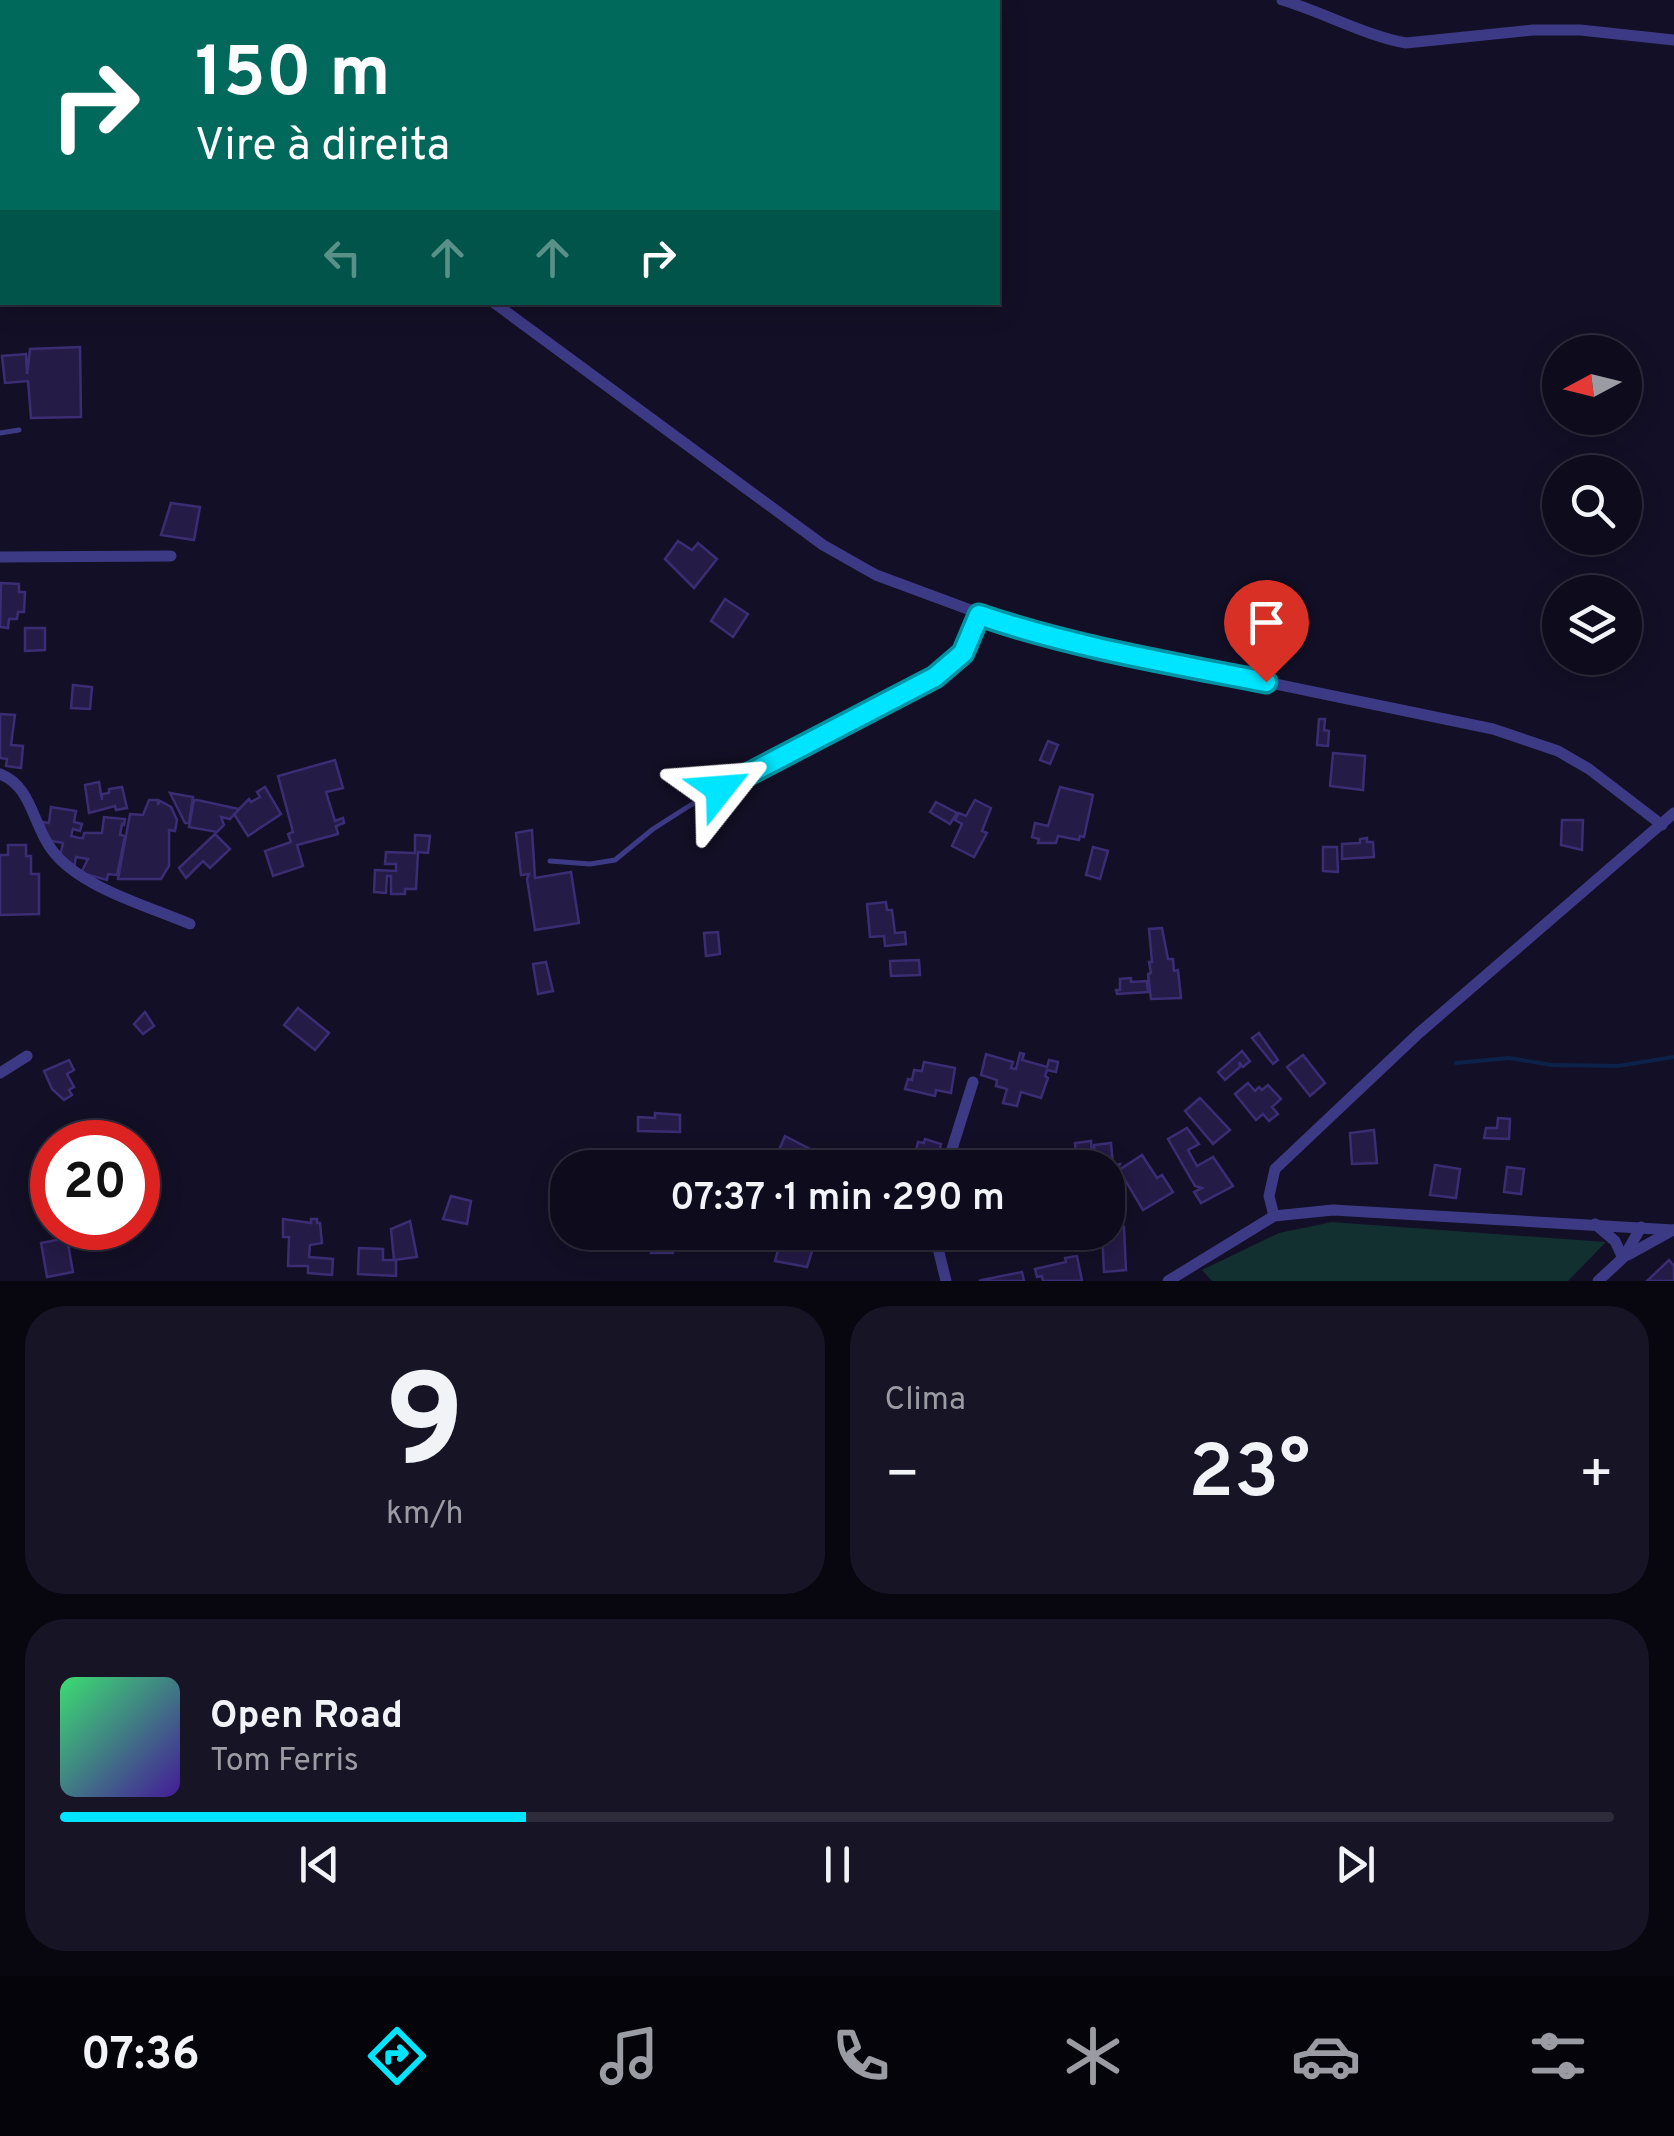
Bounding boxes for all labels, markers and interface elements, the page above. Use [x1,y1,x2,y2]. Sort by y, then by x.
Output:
text: 150 m [195,32,390,121]
icon: right [30,40,160,170]
text: Vire à direita [195,119,450,176]
icon: left [315,230,370,285]
icon: ahead [420,230,475,285]
icon: ahead [525,230,580,285]
icon: right [630,230,685,285]
north arrow [1542,335,1642,435]
map controls [1542,335,1642,675]
button: search [1542,455,1642,555]
button: layers [1542,575,1642,675]
pin [1224,580,1309,683]
icon: arrive [1239,595,1294,650]
position arrow [668,737,772,841]
speed limit sign: 20 [30,1120,160,1250]
text: 07:37 · 1 min · 290 m [670,1175,1005,1224]
text: 9 [385,1347,465,1512]
text: Clima [885,1381,966,1421]
text: 23° [1188,1429,1310,1524]
text: − [885,1442,920,1512]
text: + [1579,1442,1614,1512]
text: km/h [386,1495,464,1535]
text: Open Road [210,1693,403,1742]
text: Tom Ferris [210,1742,359,1782]
icon: previous [292,1837,347,1892]
icon: pause [810,1837,865,1892]
icon: next [1328,1837,1383,1892]
icon: directions [362,2021,432,2091]
icon: music [594,2021,664,2091]
icon: phone [826,2021,896,2091]
icon: climate [1058,2021,1128,2091]
icon: car [1291,2021,1361,2091]
icon: filters [1523,2021,1593,2091]
text: 07:36 [81,2028,200,2085]

